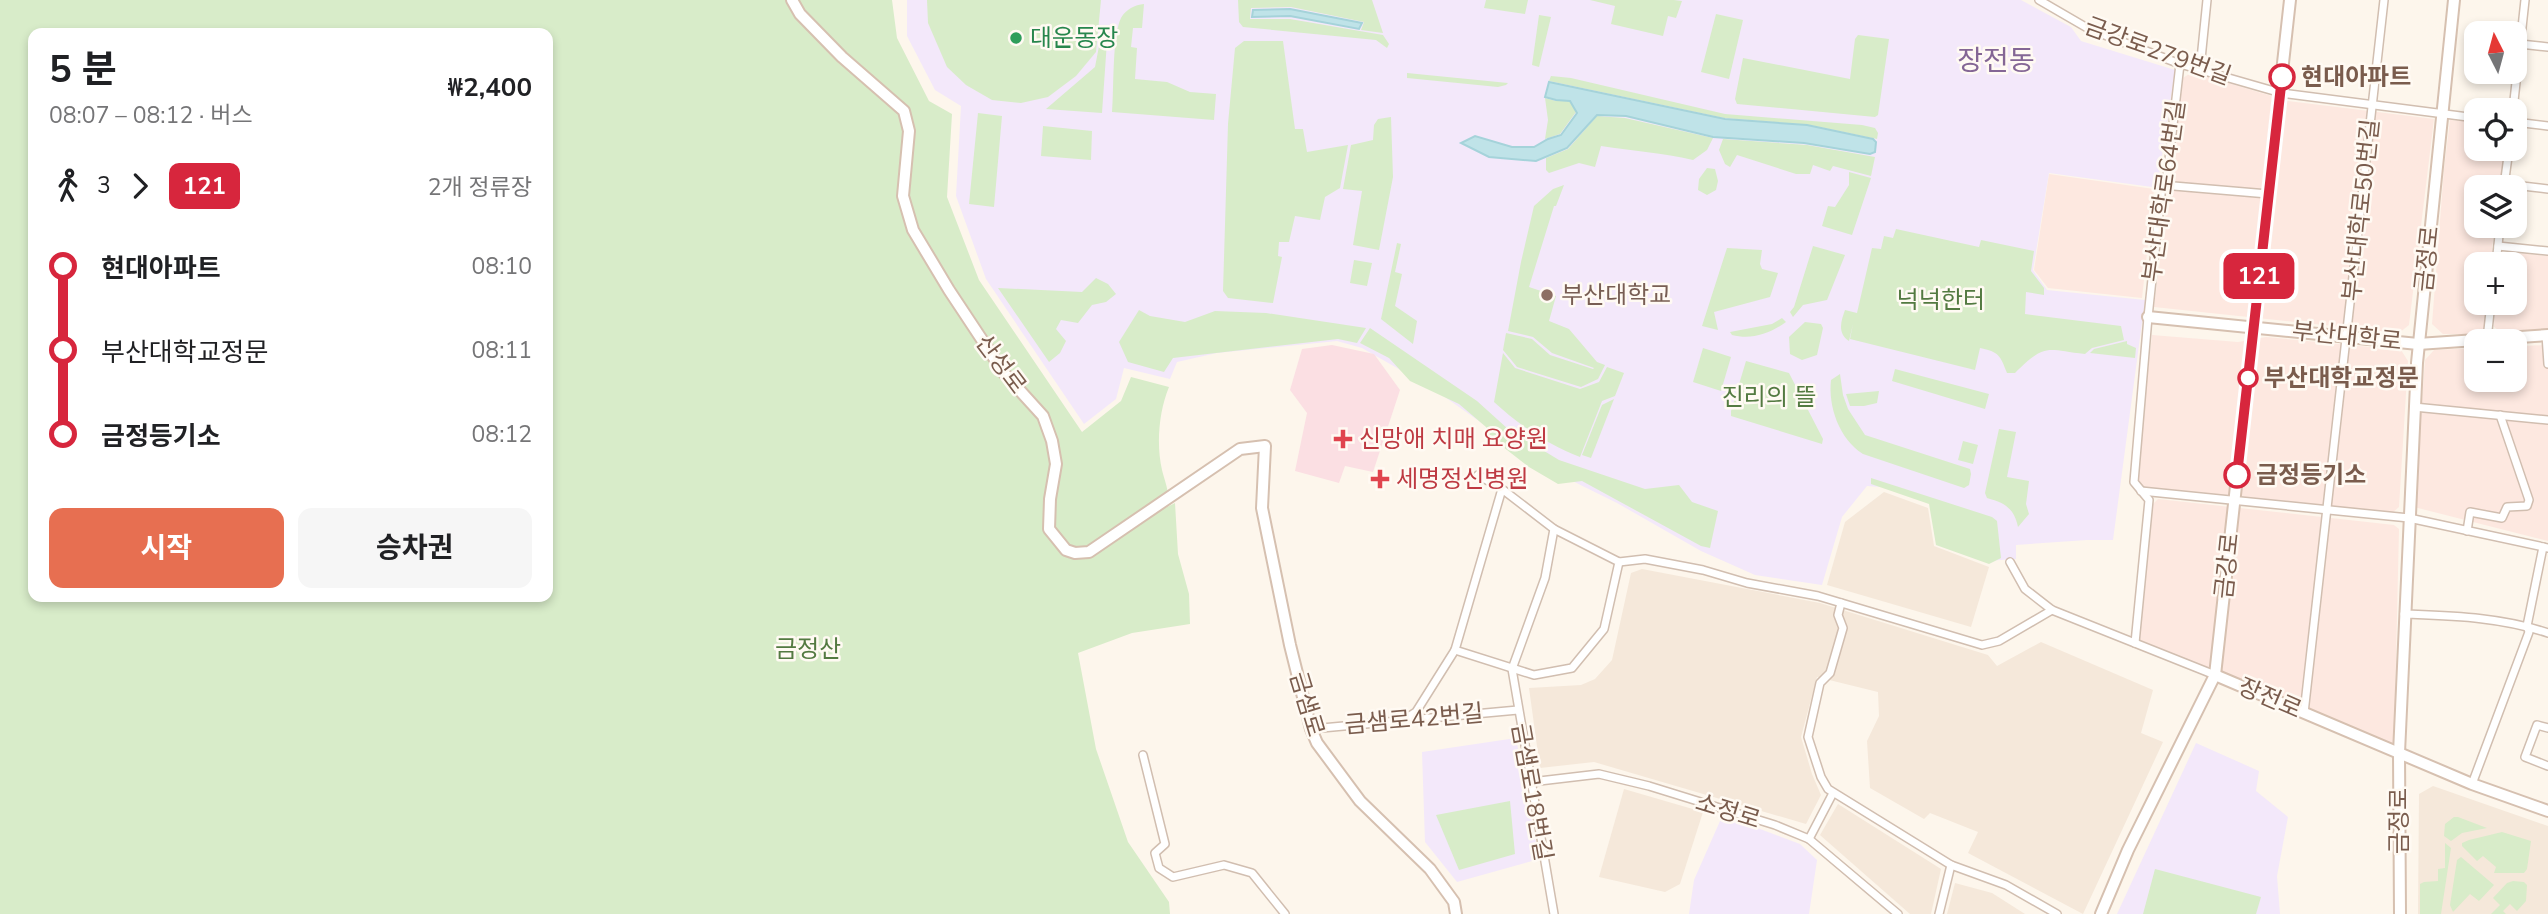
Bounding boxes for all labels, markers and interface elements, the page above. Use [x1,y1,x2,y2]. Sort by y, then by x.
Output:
street label: 금강로279번길 [2080,10,2236,92]
north arrow [2464,21,2527,84]
map controls [2464,21,2527,392]
place label: 대운동장 [1030,22,1118,54]
marker: 대운동장 [1008,30,1024,46]
district label: 장전동 [1957,42,2035,80]
text: 5 분 [49,44,117,95]
place label: 현대아파트 [2301,61,2411,93]
marker: 현대아파트 [2269,64,2295,90]
text: ₩2,400 [448,70,532,105]
street label: 부산대학로64번길 [2135,98,2193,284]
button: locate [2464,98,2527,161]
text: 08:07 – 08:12 · 버스 [49,100,253,131]
street label: 부산대학로50번길 [2336,117,2386,303]
icon: walk [49,167,87,205]
icon: forward [121,167,159,205]
text: 3 [97,170,111,201]
text: 121 [183,170,226,202]
text: 2개 정류장 [428,172,532,203]
button: layers [2464,175,2527,238]
street label: 금정로 [2408,224,2446,294]
text: 현대아파트 [101,251,221,286]
text: 08:10 [472,251,532,282]
button: + [2464,252,2527,315]
line badge: 121 [2219,253,2299,299]
text: 121 [2237,260,2281,292]
place label: 부산대학교 [1561,279,1671,311]
park label: 넉넉한터 [1897,284,1985,316]
marker: 부산대학교 [1539,287,1555,303]
street label: 부산대학로 [2290,314,2404,358]
street label: 산성로 [968,328,1034,400]
button: − [2464,329,2527,392]
text: 부산대학교정문 [101,335,268,370]
text: 08:11 [472,335,532,366]
place label: 부산대학교정문 [2264,362,2419,394]
marker: 부산대학교정문 [2238,368,2258,388]
park label: 진리의 뜰 [1722,381,1816,413]
text: 금정등기소 [101,419,221,454]
text: 08:12 [472,419,532,450]
place label: 신망애 치매 요양원 [1359,423,1548,455]
marker: 신망애 치매 요양원 [1333,429,1353,449]
place label: 금정등기소 [2256,459,2366,491]
marker: 금정등기소 [2224,462,2250,488]
place label: 세명정신병원 [1396,463,1528,495]
marker: 세명정신병원 [1370,469,1390,489]
button: 시작 [49,508,284,588]
button: 승차권 [298,508,532,588]
street label: 금강로 [2208,531,2246,601]
park label: 금정산 [775,633,841,665]
street label: 금샘로 [1282,668,1332,740]
street label: 장전로 [2233,670,2307,726]
street label: 금샘로42번길 [1343,697,1485,741]
street label: 금샘로18번길 [1504,721,1560,863]
street label: 소정로 [1692,786,1764,836]
street label: 금정로 [2383,788,2415,854]

